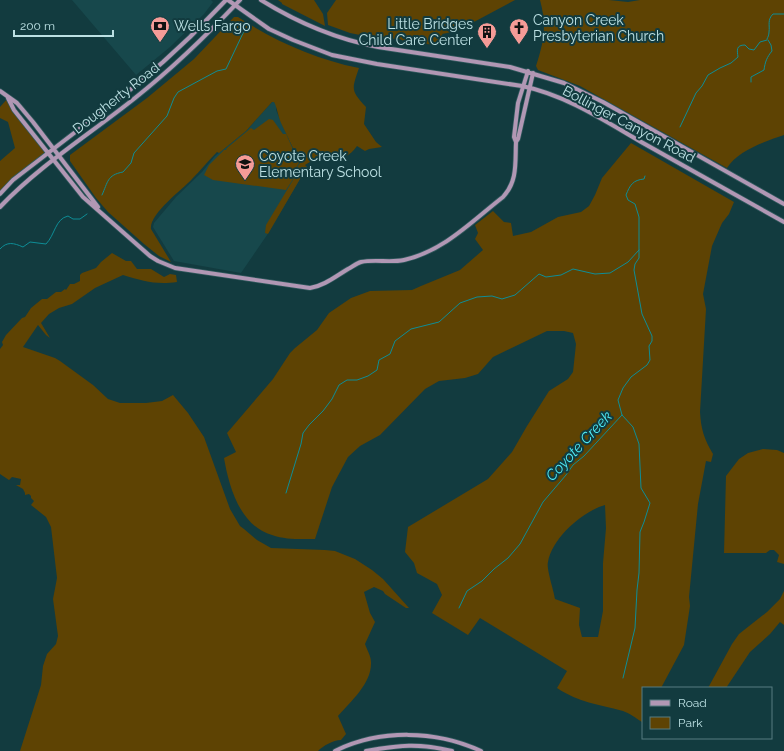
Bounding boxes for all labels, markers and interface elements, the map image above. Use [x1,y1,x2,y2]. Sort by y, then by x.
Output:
scale bar [14,12,113,38]
place label: Canyon Creek Presbyterian Church [533,12,664,44]
bank icon: Wells Fargo [149,15,171,43]
place label: Little Bridges Child Care Center [359,16,473,48]
church icon: Canyon Creek Presbyterian Church [508,17,530,45]
place label: Wells Fargo [174,18,251,34]
text: 200 m [20,19,55,33]
building icon: Little Bridges Child Care Center [476,21,498,49]
street label: Dougherty Road [69,59,163,137]
street label: Bollinger Canyon Road [560,82,698,166]
place label: Coyote Creek Elementary School [259,148,382,180]
school or university icon: Coyote Creek Elementary School [234,153,256,181]
water label: Coyote Creek [542,407,616,485]
legend [642,687,772,739]
text: Road [678,696,707,710]
text: Park [678,716,703,730]

